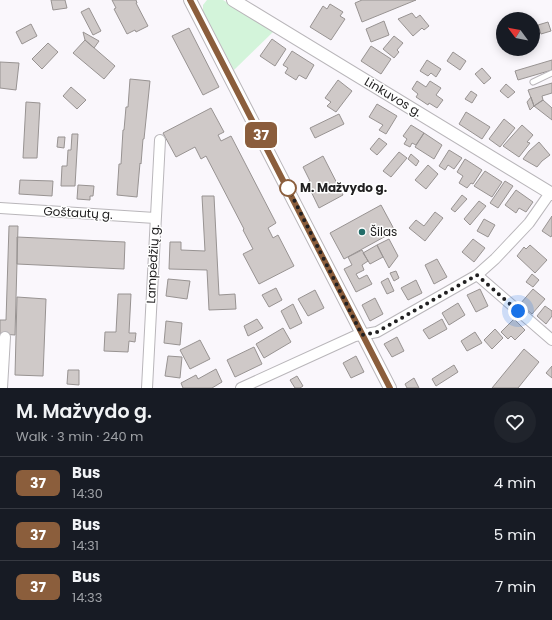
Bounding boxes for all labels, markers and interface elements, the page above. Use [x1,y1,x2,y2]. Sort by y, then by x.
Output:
north arrow [496,12,540,56]
map controls [496,12,540,56]
street label: Linkuvos g. [361,73,425,120]
line badge: 37 [243,122,279,148]
text: 37 [253,125,269,145]
marker: M. Mažvydo g. [279,179,297,197]
place label: M. Mažvydo g. [300,179,387,196]
street label: Goštautų g. [43,202,113,223]
place label: Šilas [370,223,397,240]
street label: Lampėdžių g. [142,224,163,304]
marker: Šilas [357,227,367,237]
your location [508,301,528,321]
text: M. Mažvydo g. [16,398,152,425]
button: heart [494,401,536,443]
text: Walk · 3 min · 240 m [16,427,143,446]
text: Bus [72,462,100,483]
text: 4 min [494,472,536,493]
text: 37 [30,473,46,493]
text: 14:30 [72,484,103,503]
text: Bus [72,514,100,535]
text: 5 min [494,524,536,545]
text: 37 [30,525,46,545]
text: 14:31 [72,536,99,555]
text: Bus [72,566,100,587]
text: 7 min [495,576,536,597]
text: 37 [30,577,46,597]
text: 14:33 [72,588,102,607]

